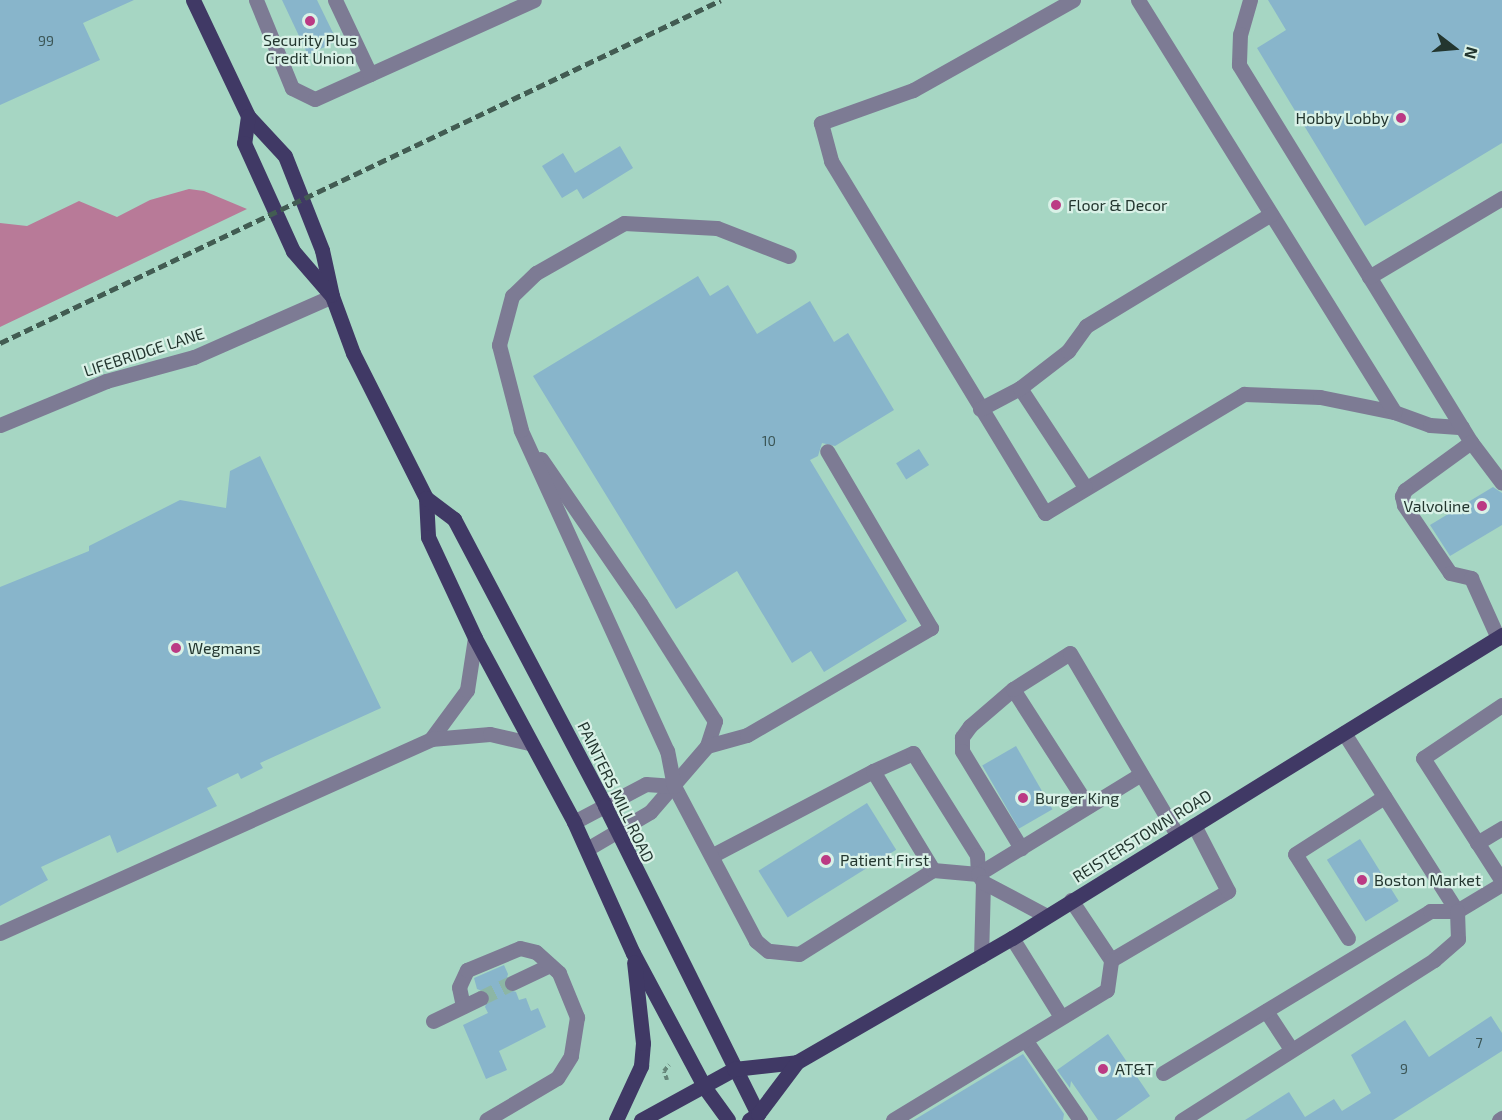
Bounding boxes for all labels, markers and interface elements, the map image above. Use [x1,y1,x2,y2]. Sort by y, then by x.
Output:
marker: Security Plus Credit Union [303,14,317,28]
north arrow [1424,18,1484,78]
place label: Security Plus Credit Union [263,30,357,68]
house number: 99 [38,33,54,49]
text: N [1461,45,1483,61]
place label: Hobby Lobby [1295,108,1389,128]
marker: Hobby Lobby [1394,111,1408,125]
place label: Floor & Decor [1068,195,1168,215]
marker: Floor & Decor [1049,198,1063,212]
street label: LIFEBRIDGE LANE [81,323,207,381]
house number: 10 [762,433,776,449]
place label: Valvoline [1403,496,1470,516]
marker: Valvoline [1475,499,1489,513]
place label: Wegmans [188,638,261,658]
marker: Wegmans [169,641,183,655]
street label: PAINTERS MILL ROAD [574,718,658,866]
street label: REISTERSTOWN ROAD [1069,785,1215,887]
place label: Burger King [1035,788,1119,808]
marker: Burger King [1016,791,1030,805]
place label: Patient First [840,850,929,870]
marker: Patient First [817,851,835,869]
place label: Boston Market [1374,870,1481,890]
marker: Boston Market [1355,873,1369,887]
house number: 7 [1475,1035,1483,1051]
place label: AT&T [1115,1059,1154,1079]
house number: 9 [1400,1061,1408,1077]
marker: AT&T [1096,1062,1110,1076]

